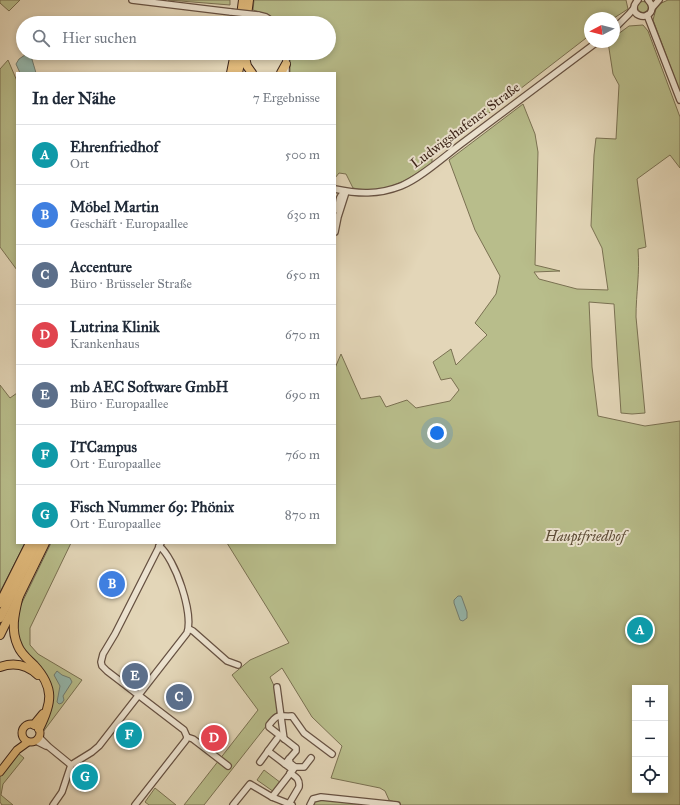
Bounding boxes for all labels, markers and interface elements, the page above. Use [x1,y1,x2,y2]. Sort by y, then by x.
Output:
north arrow [584,12,620,48]
search box [16,16,336,60]
icon: search [30,27,52,49]
text: Hier suchen [62,29,137,47]
street label: Ludwigshafener Straße [407,79,523,172]
text: In der Nähe [32,88,116,109]
text: 7 Ergebnisse [253,90,320,106]
text: Ehrenfriedhof [70,138,158,156]
text: A [41,147,49,163]
text: 500 m [285,147,320,163]
text: Ort [70,156,89,172]
text: Möbel Martin [70,198,159,216]
text: B [41,207,49,223]
text: 630 m [287,207,320,223]
text: Geschäft · Europaallee [70,216,188,232]
text: Accenture [70,258,132,276]
text: C [41,267,49,283]
text: 650 m [286,267,320,283]
text: Büro · Brüsseler Straße [70,276,192,292]
text: Lutrina Klinik [70,318,160,336]
text: D [40,327,50,343]
text: 670 m [285,327,320,343]
text: Krankenhaus [70,336,139,352]
text: mb AEC Software GmbH [70,378,229,396]
text: E [40,387,50,403]
text: 690 m [285,387,320,403]
text: Büro · Europaallee [70,396,168,412]
your location [427,423,447,443]
text: ITCampus [70,438,137,456]
text: F [41,447,49,463]
text: 760 m [285,447,320,463]
text: Ort · Europaallee [70,456,161,472]
text: Fisch Nummer 69: Phönix [70,498,234,516]
text: G [40,507,50,523]
text: 870 m [285,507,320,523]
text: Ort · Europaallee [70,516,161,532]
park label: Hauptfriedhof [544,528,630,546]
pin: B [99,569,125,599]
pin: A [627,615,653,645]
pin: E [122,661,148,691]
pin: C [166,682,192,712]
map controls [632,685,668,793]
button: + [632,685,668,721]
pin: F [116,720,142,750]
button: − [632,721,668,757]
pin: D [201,723,227,753]
button: locate [632,757,668,793]
pin: G [72,762,98,792]

